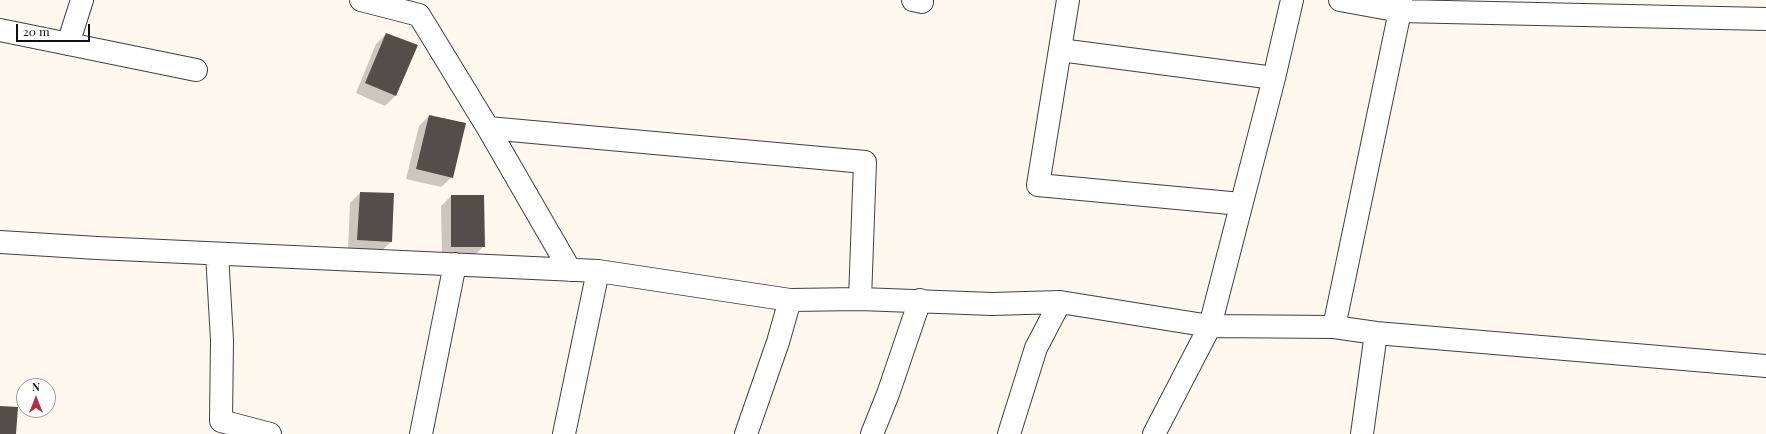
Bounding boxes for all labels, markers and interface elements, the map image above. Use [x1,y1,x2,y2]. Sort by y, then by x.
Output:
scale bar [18,16,92,42]
text: 20 m [23,23,50,39]
north arrow [16,378,56,418]
text: N [32,379,40,394]

